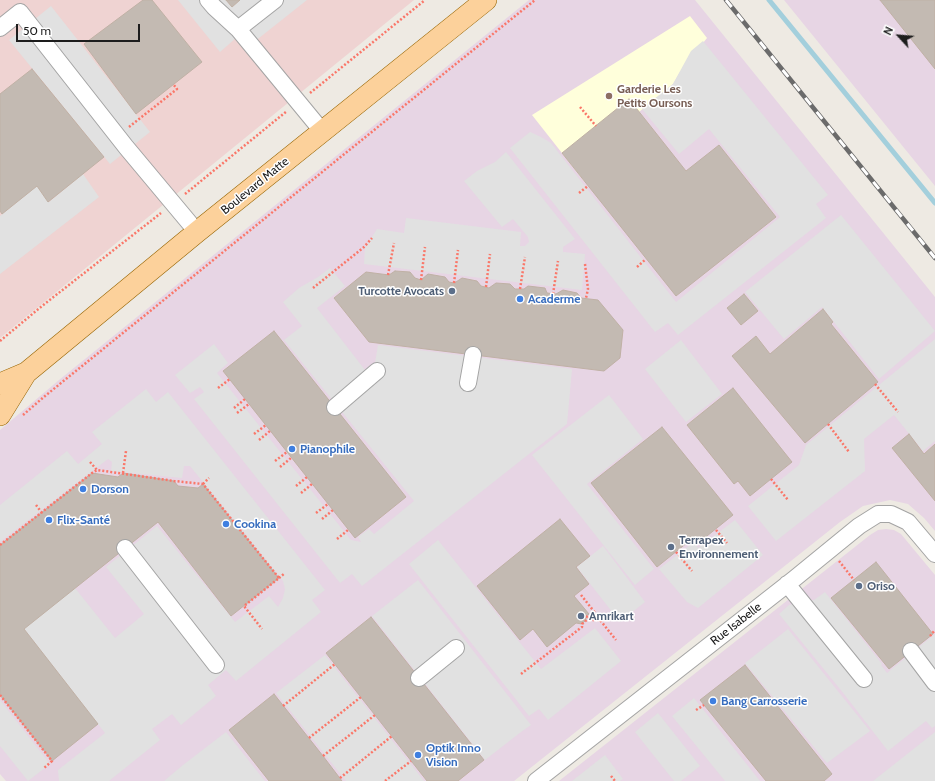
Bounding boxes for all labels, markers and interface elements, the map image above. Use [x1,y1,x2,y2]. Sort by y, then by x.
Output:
scale bar [18,16,142,42]
north arrow [879,16,919,56]
text: 50 m [23,23,51,38]
text: N [880,24,896,37]
place label: Garderie Les Petits Oursons [617,82,692,110]
marker: Garderie Les Petits Oursons [604,91,614,101]
street label: Boulevard Matte [218,154,292,218]
place label: Turcotte Avocats [358,284,444,298]
marker: Turcotte Avocats [447,286,457,296]
place label: Acaderme [528,292,580,306]
marker: Acaderme [515,294,525,304]
place label: Pianophile [300,442,355,456]
marker: Pianophile [287,444,297,454]
place label: Dorson [91,482,129,496]
marker: Dorson [78,484,88,494]
place label: Flix-Santé [57,513,110,527]
marker: Flix-Santé [44,515,54,525]
place label: Cookina [234,517,276,531]
marker: Cookina [221,519,231,529]
place label: Terrapex Environnement [679,533,758,561]
marker: Terrapex Environnement [666,542,676,552]
place label: Oriso [867,579,895,593]
marker: Oriso [854,581,864,591]
street label: Rue Isabelle [708,600,764,648]
place label: Amrikart [589,609,634,623]
marker: Amrikart [576,611,586,621]
place label: Bang Carrosserie [721,694,807,708]
marker: Bang Carrosserie [708,696,718,706]
place label: Optik Inno Vision [426,741,481,769]
marker: Optik Inno Vision [413,750,423,760]

